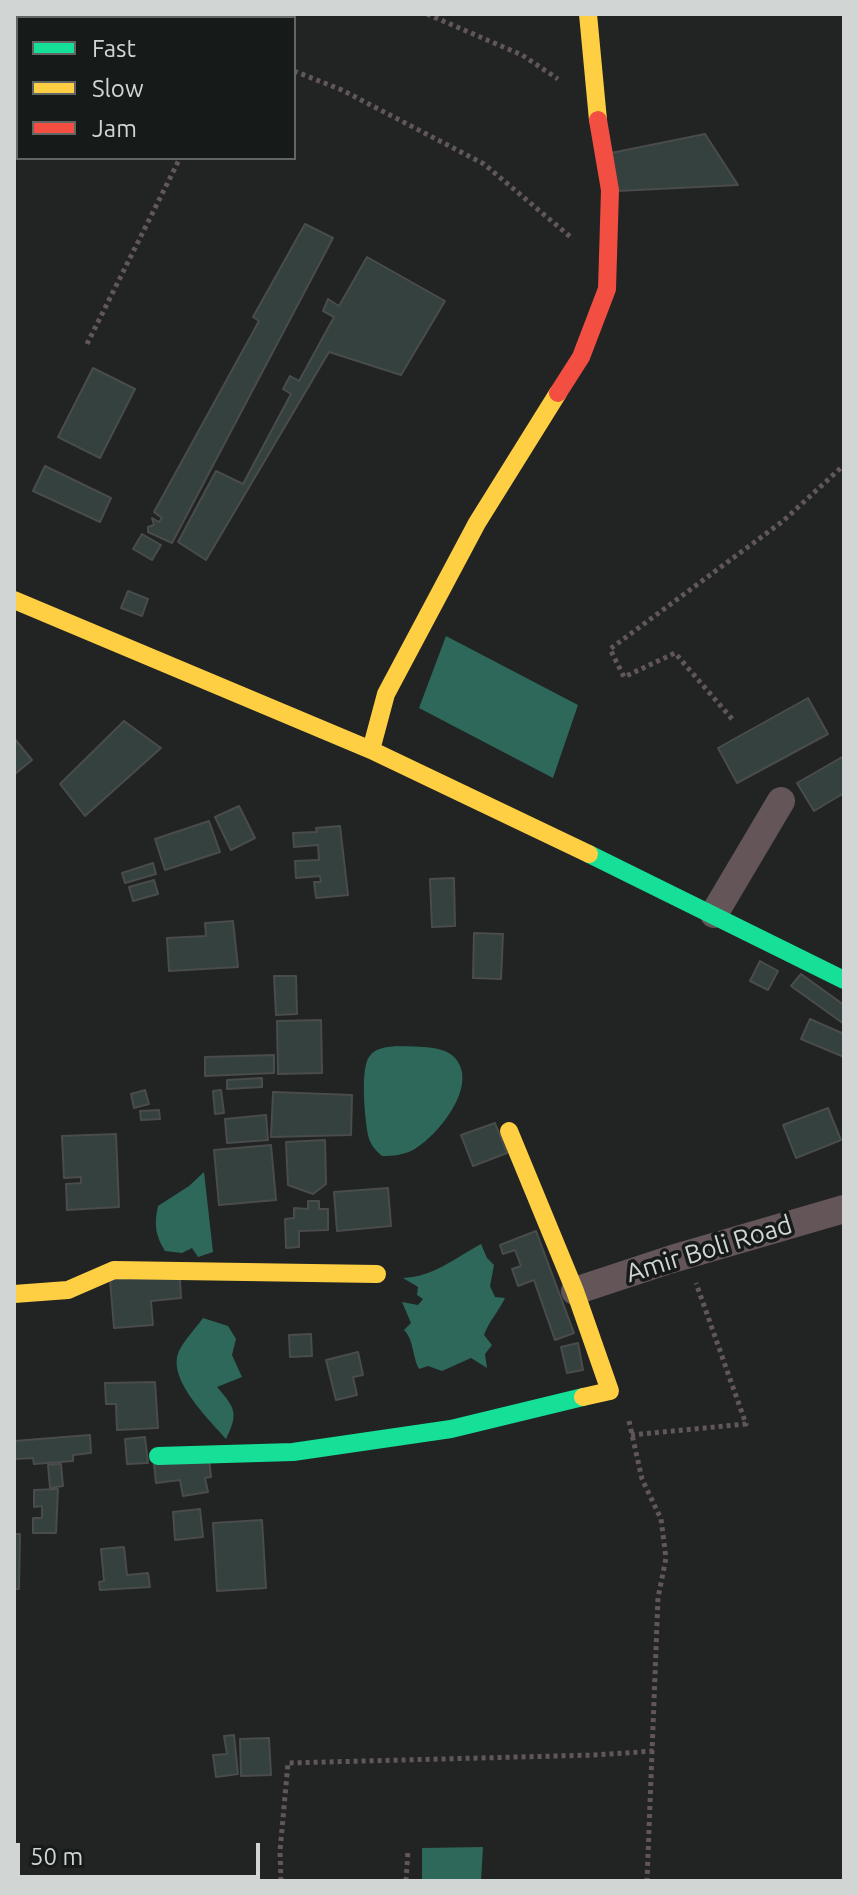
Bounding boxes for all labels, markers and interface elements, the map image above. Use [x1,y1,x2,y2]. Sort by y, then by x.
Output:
legend [16,16,296,160]
text: Fast [92,35,136,62]
text: Slow [92,75,144,102]
text: Jam [92,115,137,142]
street label: Amir Boli Road [622,1209,796,1289]
scale bar [20,1827,264,1877]
text: 50 m [30,1843,83,1870]

